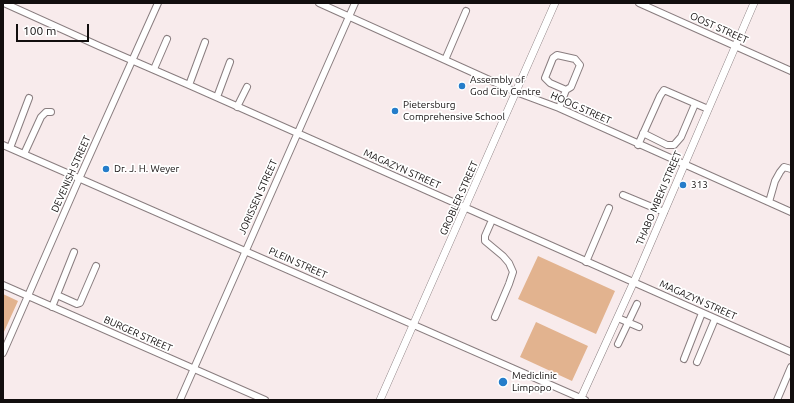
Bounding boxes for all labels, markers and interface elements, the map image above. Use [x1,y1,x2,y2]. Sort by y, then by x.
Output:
street label: OOST STREET [688,10,750,46]
scale bar [18,16,91,42]
text: 100 m [23,24,56,37]
place label: Assembly of God City Centre [470,74,541,98]
marker: Assembly of God City Centre [457,81,467,91]
street label: HOOG STREET [549,89,613,127]
place label: Pietersburg Comprehensive School [403,99,505,122]
marker: Pietersburg Comprehensive School [390,106,400,116]
street label: DEVENISH STREET [49,134,93,214]
street label: MAGAZYN STREET [362,147,442,191]
street label: THABO MBEKI STREET [634,149,684,247]
street label: JORISSEN STREET [236,158,280,236]
street label: GROBLER STREET [437,159,481,237]
place label: Dr. J. H. Weyer [114,163,179,175]
marker: Dr. J. H. Weyer [101,164,111,174]
place label: 313 [691,179,708,191]
marker: 313 [678,180,688,190]
street label: PLEIN STREET [267,245,329,281]
street label: MAGAZYN STREET [658,278,738,322]
street label: BURGER STREET [102,313,174,355]
place label: Mediclinic Limpopo [512,370,557,394]
marker: Mediclinic Limpopo [497,376,509,388]

